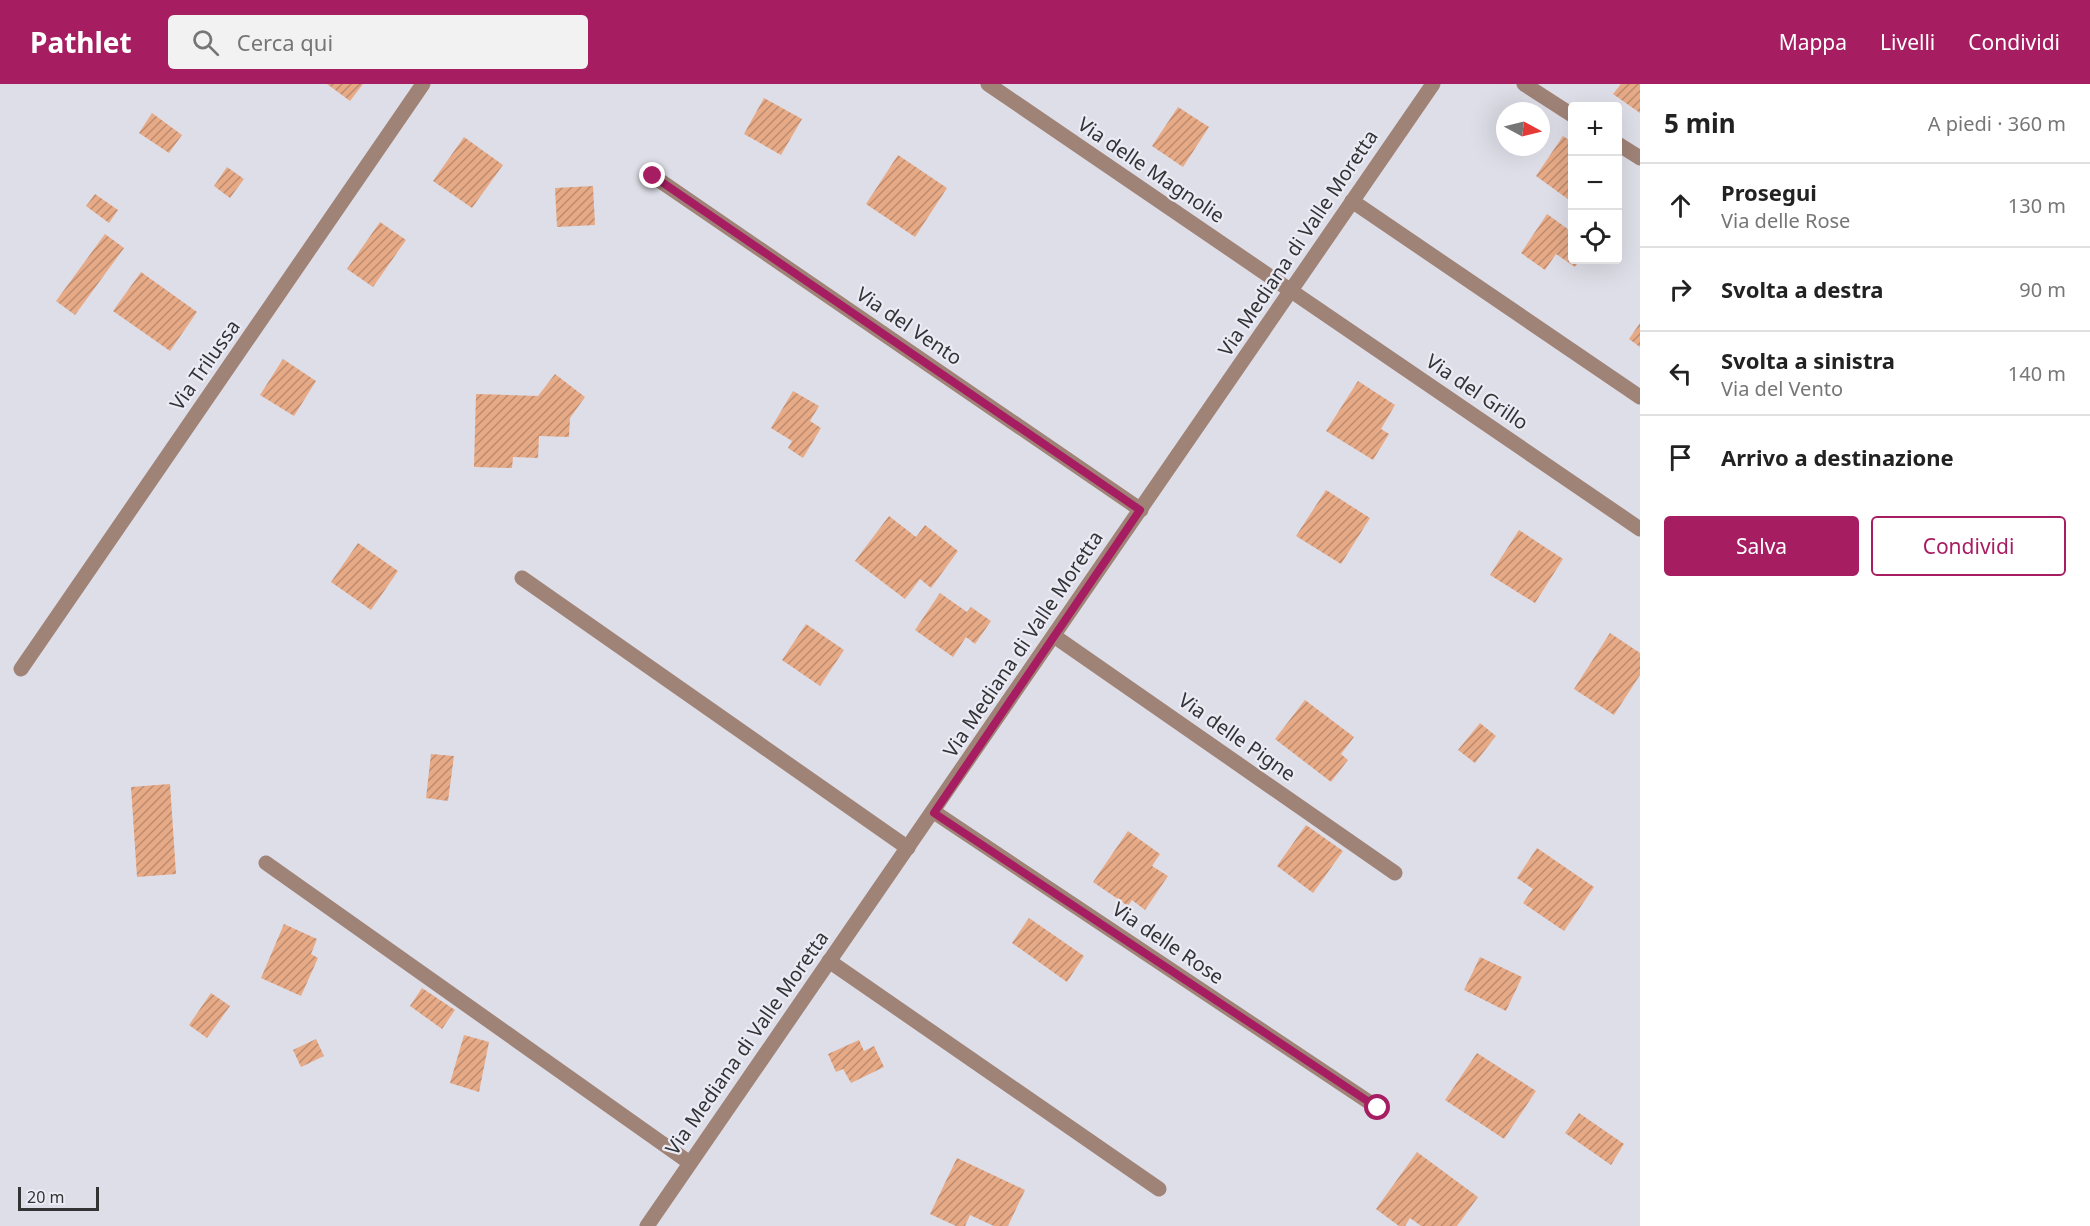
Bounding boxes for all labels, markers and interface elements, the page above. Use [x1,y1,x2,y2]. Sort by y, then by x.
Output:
search box [168,15,588,69]
text: Pathlet [30,23,132,61]
icon: search [189,26,222,59]
text: Cerca qui [237,27,333,57]
text: Mappa [1779,28,1847,56]
text: Livelli [1880,28,1935,56]
text: Condividi [1968,28,2060,56]
north arrow [1496,102,1550,156]
map controls [1568,102,1622,264]
button: + [1568,102,1622,156]
text: 5 min [1664,105,1736,141]
street label: Via delle Magnolie [1073,110,1230,229]
text: A piedi · 360 m [1928,110,2066,137]
street label: Via Mediana di Valle Moretta [1212,124,1384,361]
button: − [1568,156,1622,210]
route end [639,162,665,188]
text: Prosegui [1721,177,1817,207]
icon: ahead [1664,189,1697,222]
text: 130 m [2008,192,2066,219]
text: Via delle Rose [1721,207,1850,234]
button: locate [1568,210,1622,264]
icon: right [1664,273,1697,306]
text: Svolta a destra [1721,274,1884,304]
text: 90 m [2019,276,2066,303]
street label: Via del Vento [851,280,967,371]
street label: Via Trilussa [163,314,246,415]
text: Svolta a sinistra [1721,345,1895,375]
street label: Via del Grillo [1421,347,1534,436]
icon: left [1664,357,1697,390]
text: 140 m [2008,360,2066,387]
text: Via del Vento [1721,375,1843,402]
icon: arrive [1664,441,1697,474]
text: Arrivo a destinazione [1721,442,1954,472]
button: Salva [1664,516,1859,576]
button: Condividi [1871,516,2066,576]
street label: Via Mediana di Valle Moretta [937,525,1109,762]
street label: Via delle Pigne [1173,686,1301,787]
street label: Via delle Rose [1107,895,1229,990]
street label: Via Mediana di Valle Moretta [659,925,834,1160]
route start [1364,1094,1390,1120]
scale bar [18,1184,99,1212]
text: 20 m [27,1186,64,1208]

